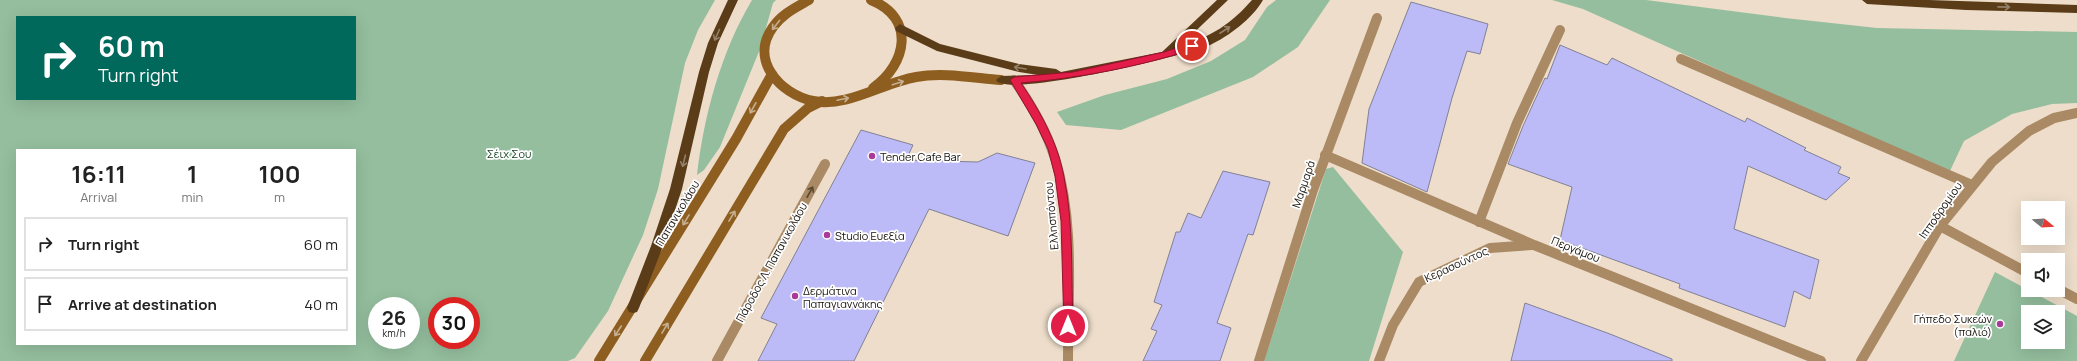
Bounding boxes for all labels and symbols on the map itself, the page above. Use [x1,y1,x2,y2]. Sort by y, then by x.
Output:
one-way arrow [1997,3,2010,11]
one-way arrow [771,20,780,31]
one-way arrow [1219,26,1230,34]
one-way arrow [712,29,720,41]
pin [1175,29,1209,63]
one-way arrow [1014,64,1027,72]
one-way arrow [892,78,904,86]
one-way arrow [836,95,849,103]
one-way arrow [748,102,756,114]
park label: Σέιχ Σου [487,146,531,161]
place label: Tender Cafe Bar [880,149,961,164]
marker: Tender Cafe Bar [867,151,877,161]
one-way arrow [679,154,687,167]
street label: Μαρμαρά [1288,158,1318,210]
street label: Παπανικολάου [652,177,702,249]
street label: Ιπποδρομίου [1915,179,1965,241]
street label: Ελλησπόντου [1041,181,1061,251]
one-way arrow [806,186,814,198]
street label: Πάροδος Λ. Παπανικολάου [732,200,810,324]
north arrow [2021,201,2065,245]
one-way arrow [728,210,736,222]
one-way arrow [682,214,690,226]
place label: Studio Ευεξία [835,228,905,243]
marker: Studio Ευεξία [822,230,832,240]
street label: Περγάμου [1549,232,1603,266]
street label: Κερασούντος [1422,243,1490,285]
place label: Δερμάτινα Παπαγιαννάκης [803,283,883,311]
marker: Δερμάτινα Παπαγιαννάκης [790,291,800,301]
speed limit sign: 30 [428,297,480,349]
position arrow [1047,305,1089,347]
place label: Γήπεδο Συκεών (παλιό) [1914,311,1992,339]
marker: Γήπεδο Συκεών (παλιό) [1995,319,2005,329]
one-way arrow [661,323,669,334]
one-way arrow [614,325,622,336]

